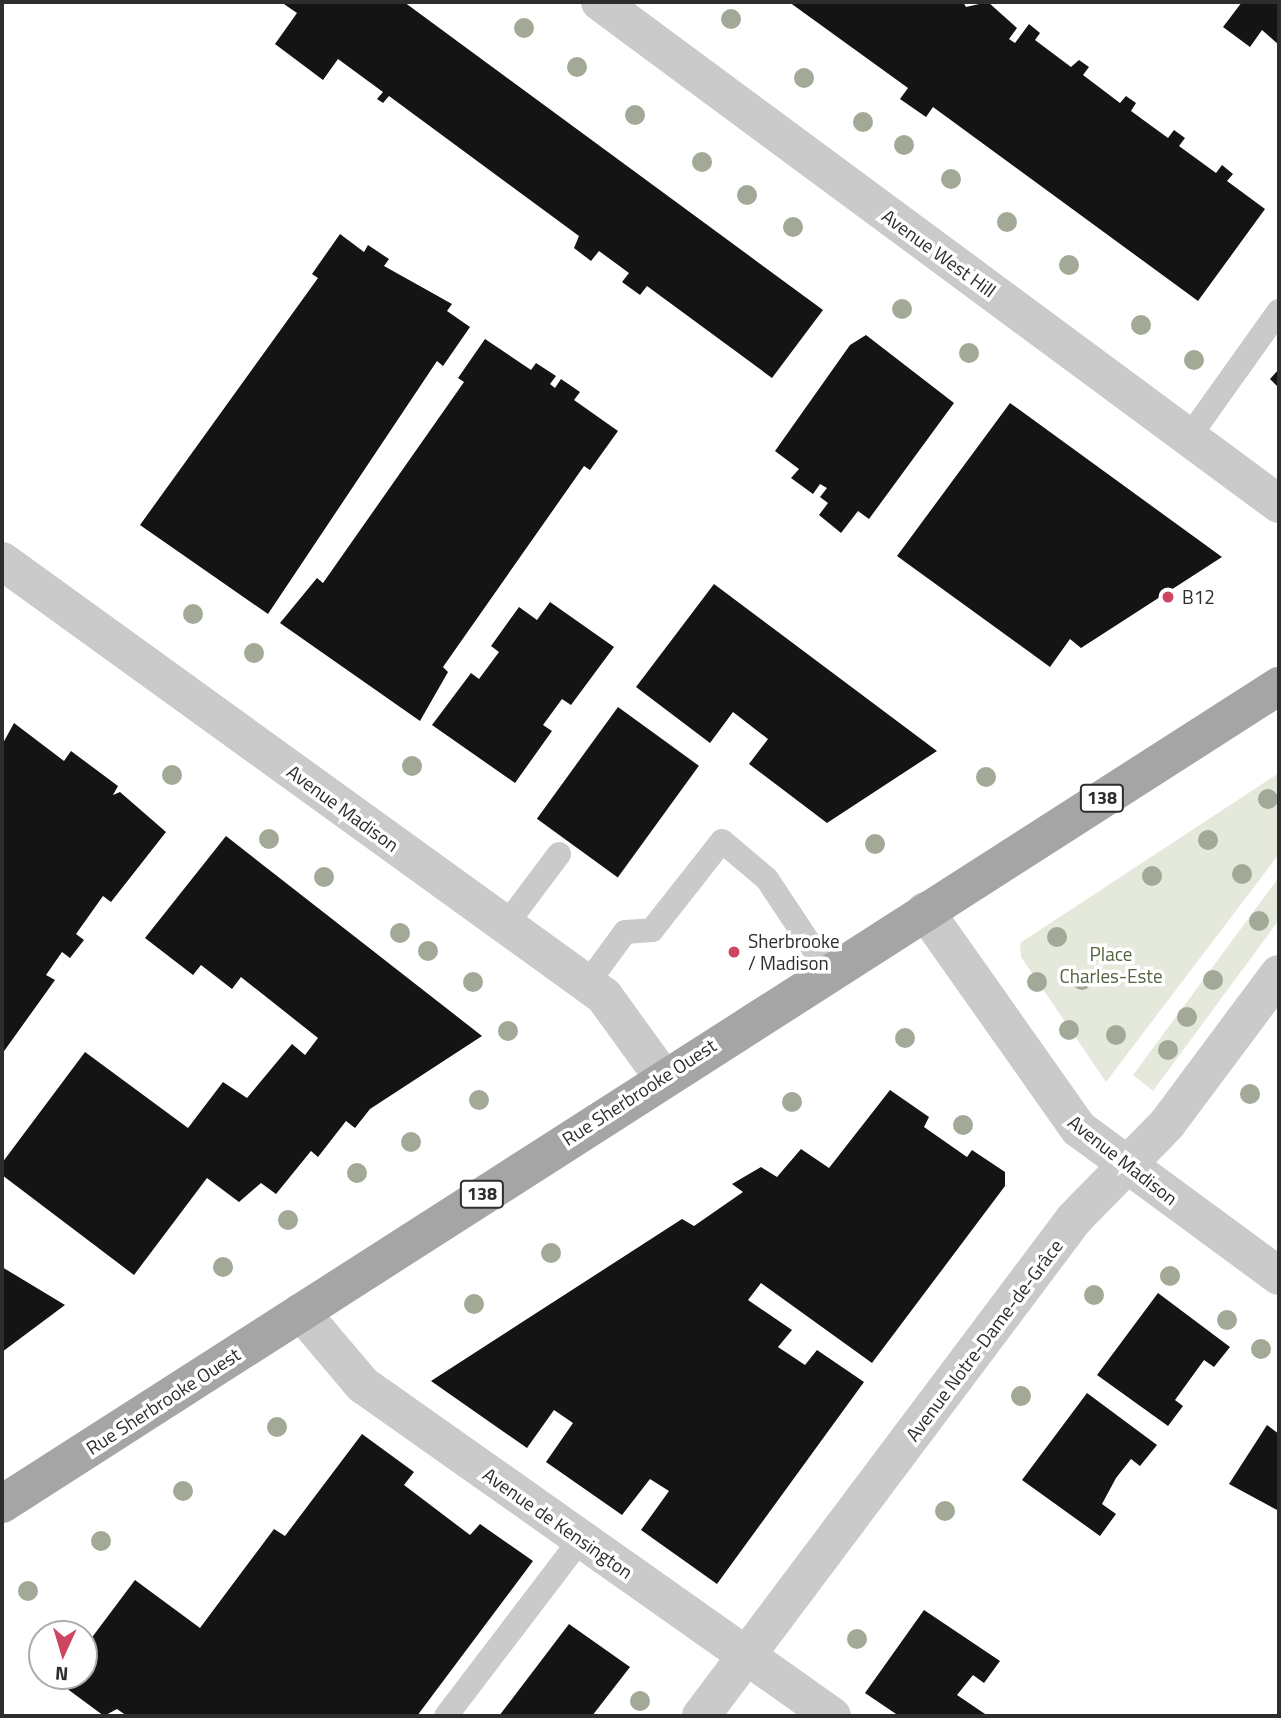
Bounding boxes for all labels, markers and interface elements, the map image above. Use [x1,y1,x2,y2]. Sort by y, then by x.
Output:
street label: Avenue West Hill [878,204,1000,302]
place label: B12 [1182,586,1215,608]
marker: B12 [1160,589,1176,605]
street label: Avenue Madison [283,760,403,856]
road number: 138 [1079,784,1125,812]
place label: Sherbrooke / Madison [748,930,840,974]
park label: Place Charles-Este [1059,943,1163,987]
marker: Sherbrooke / Madison [726,944,742,960]
street label: Rue Sherbrooke Ouest [558,1034,720,1150]
street label: Avenue Madison [1064,1110,1182,1210]
road number: 138 [459,1180,505,1209]
street label: Avenue Notre-Dame-de-Grâce [901,1235,1067,1445]
street label: Rue Sherbrooke Ouest [82,1343,244,1459]
street label: Avenue de Kensington [479,1463,637,1583]
north arrow [28,1620,98,1690]
text: N [54,1660,69,1689]

